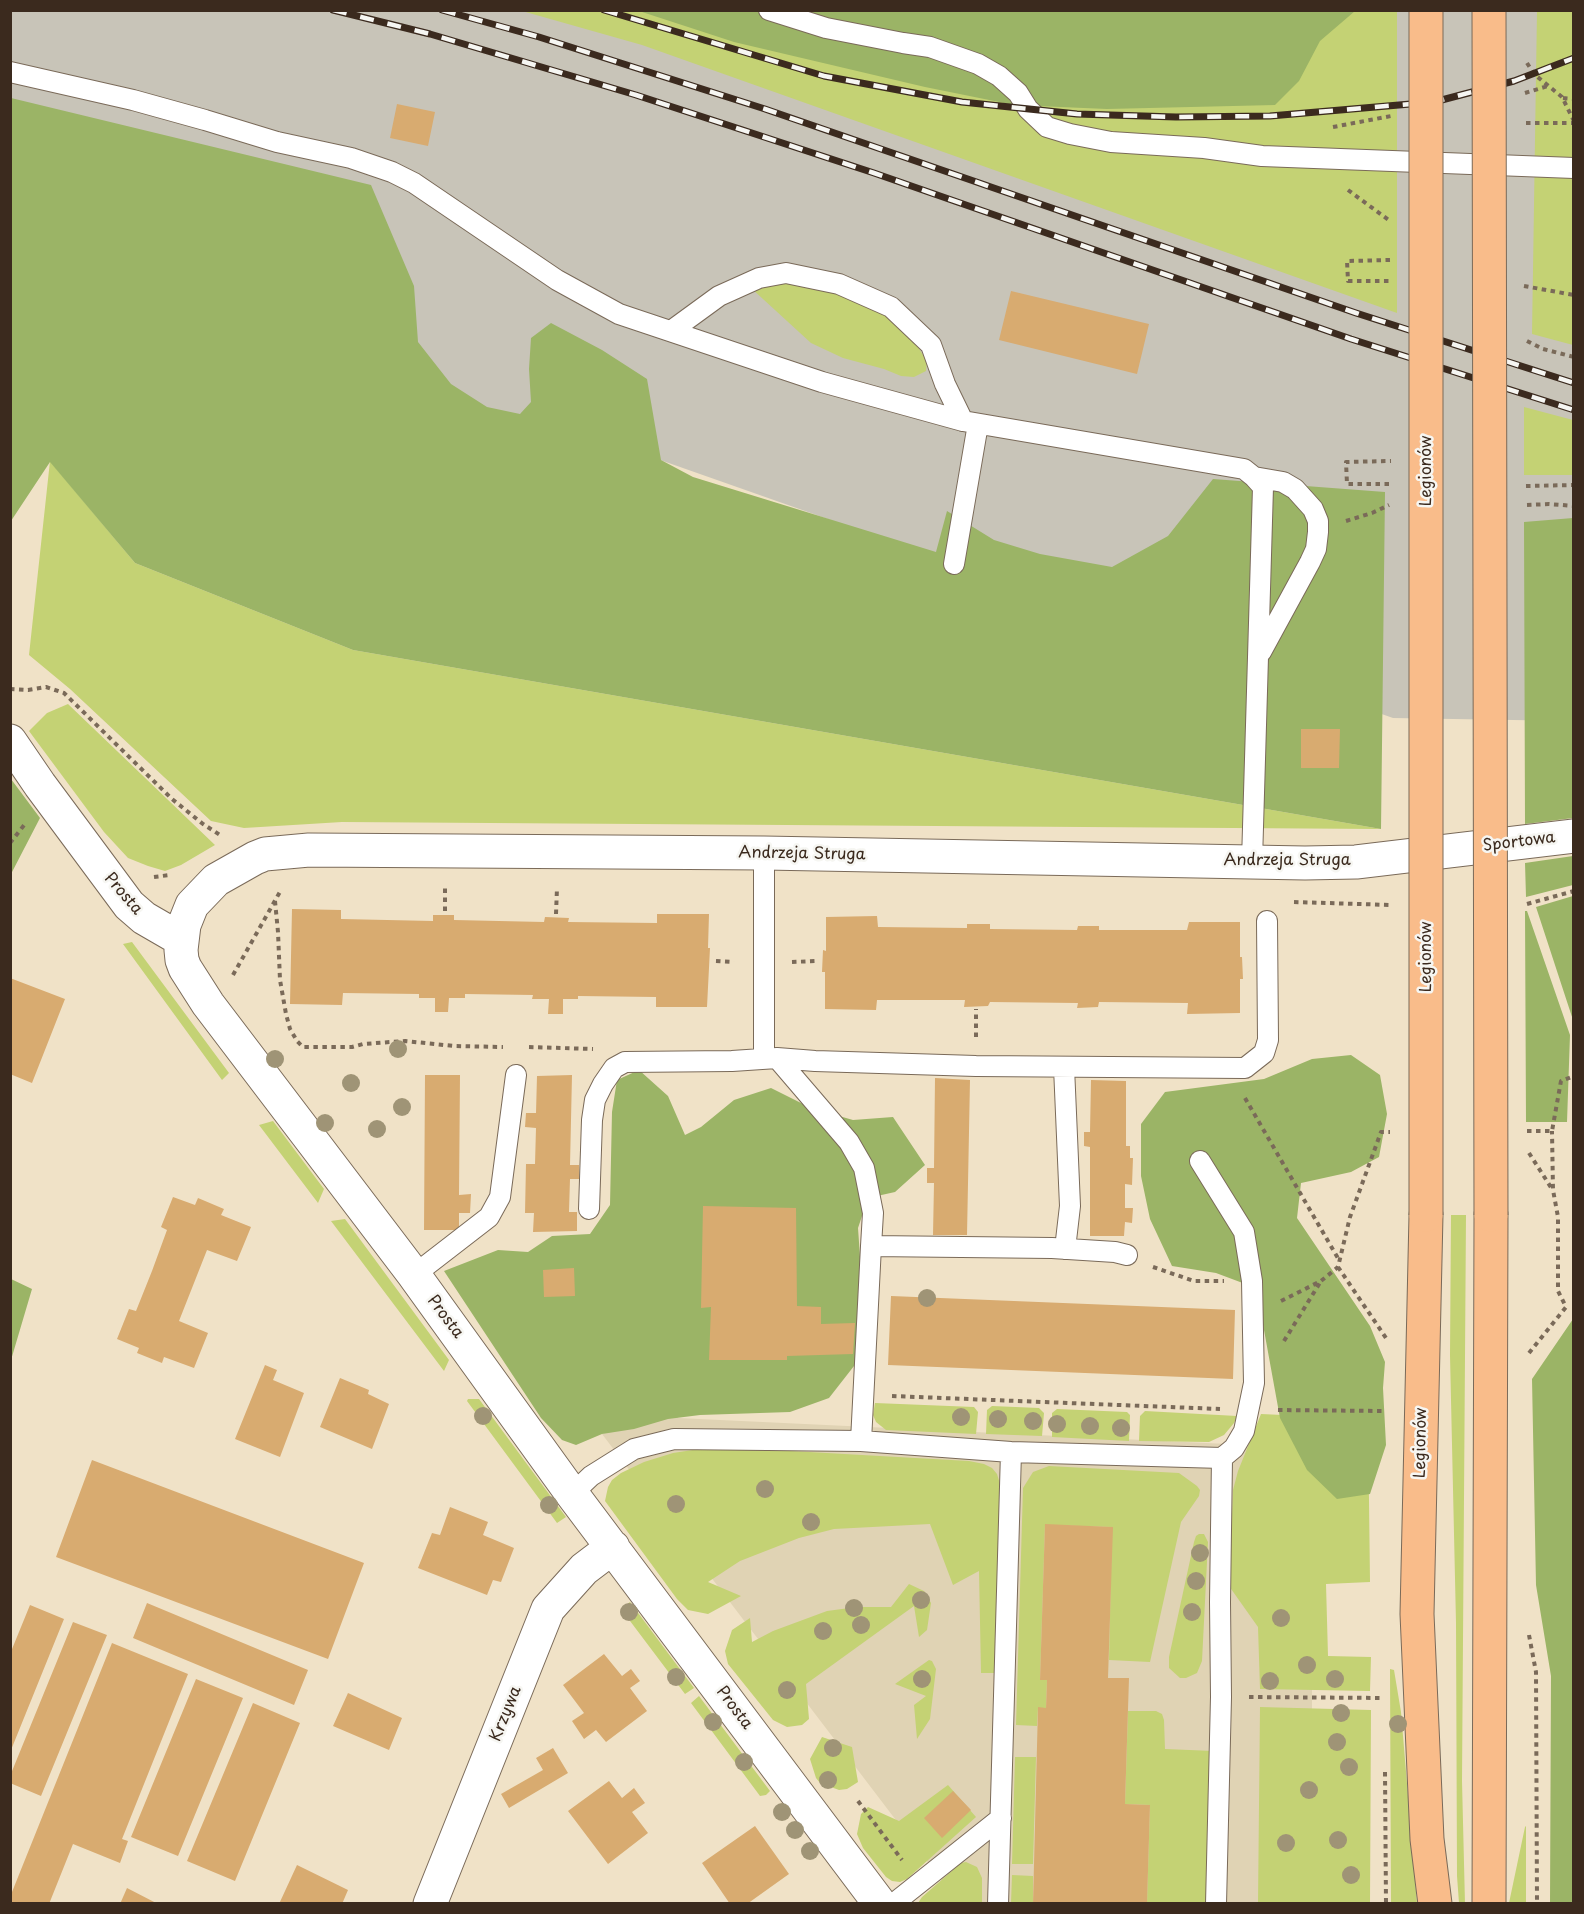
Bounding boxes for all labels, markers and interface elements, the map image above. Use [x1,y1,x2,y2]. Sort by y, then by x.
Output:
street label: Legionów [1417,436,1437,506]
street label: Sportowa [1482,828,1556,856]
street label: Andrzeja Struga [738,843,866,865]
street label: Andrzeja Struga [1223,851,1351,871]
street label: Prosta [100,869,146,919]
street label: Legionów [1417,922,1437,992]
street label: Prosta [423,1292,467,1342]
street label: Legionów [1411,1408,1431,1478]
street label: Krzywa [486,1683,526,1745]
street label: Prosta [712,1683,756,1733]

